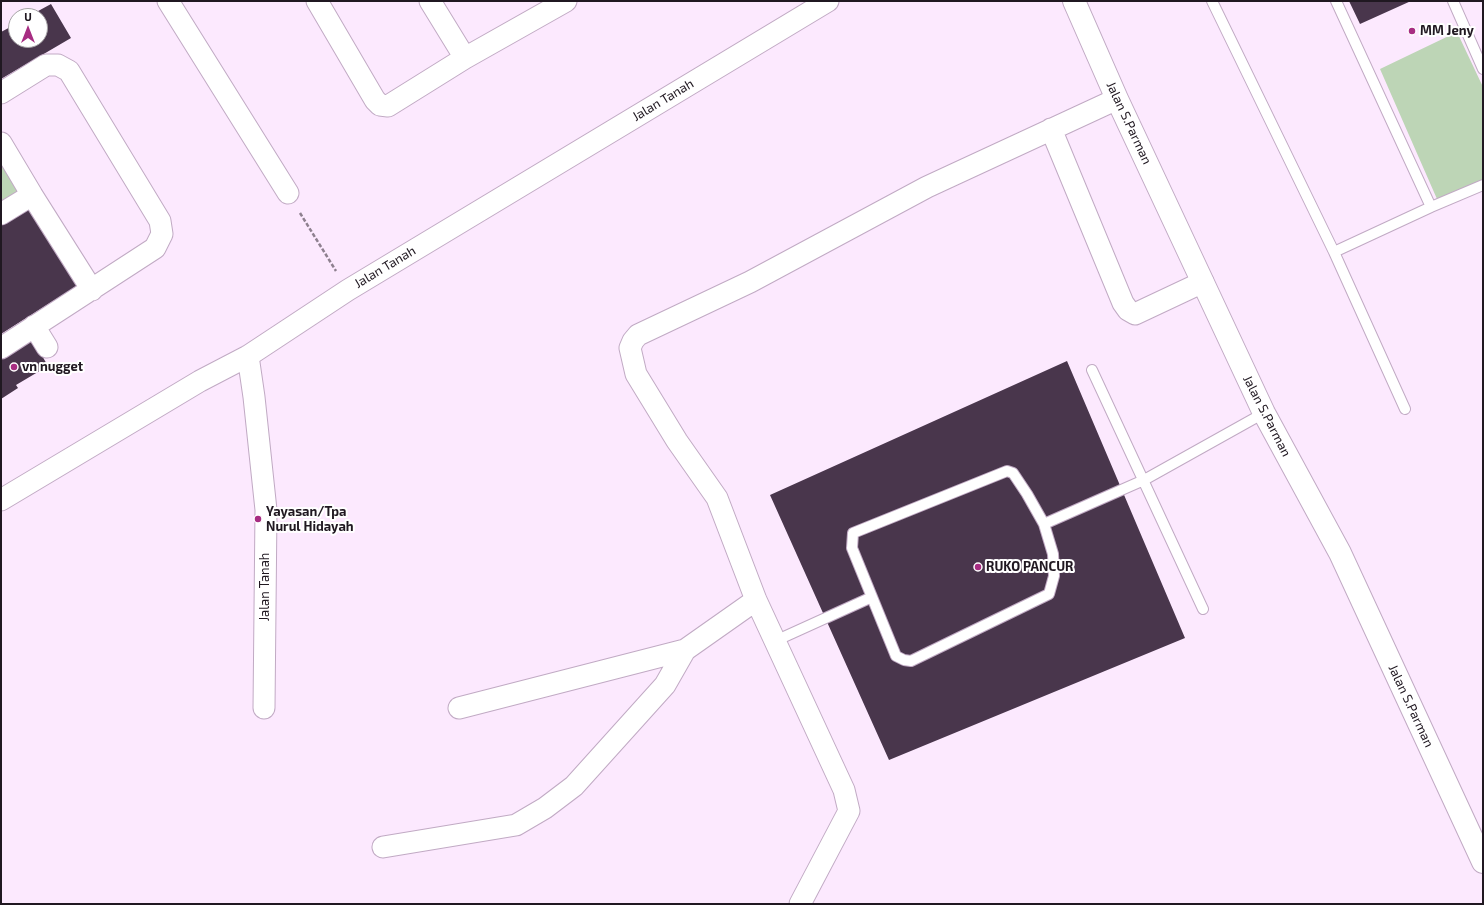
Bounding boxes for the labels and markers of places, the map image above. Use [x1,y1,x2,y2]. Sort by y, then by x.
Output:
place label: MM Jeny [1420,23,1474,39]
marker: MM Jeny [1407,26,1417,36]
place label: vn nugget [22,359,83,375]
marker: vn nugget [9,362,19,372]
place label: Yayasan/Tpa Nurul Hidayah [266,504,354,535]
marker: Yayasan/Tpa Nurul Hidayah [253,514,263,524]
place label: RUKO PANCUR [986,559,1073,575]
marker: RUKO PANCUR [973,562,983,572]

